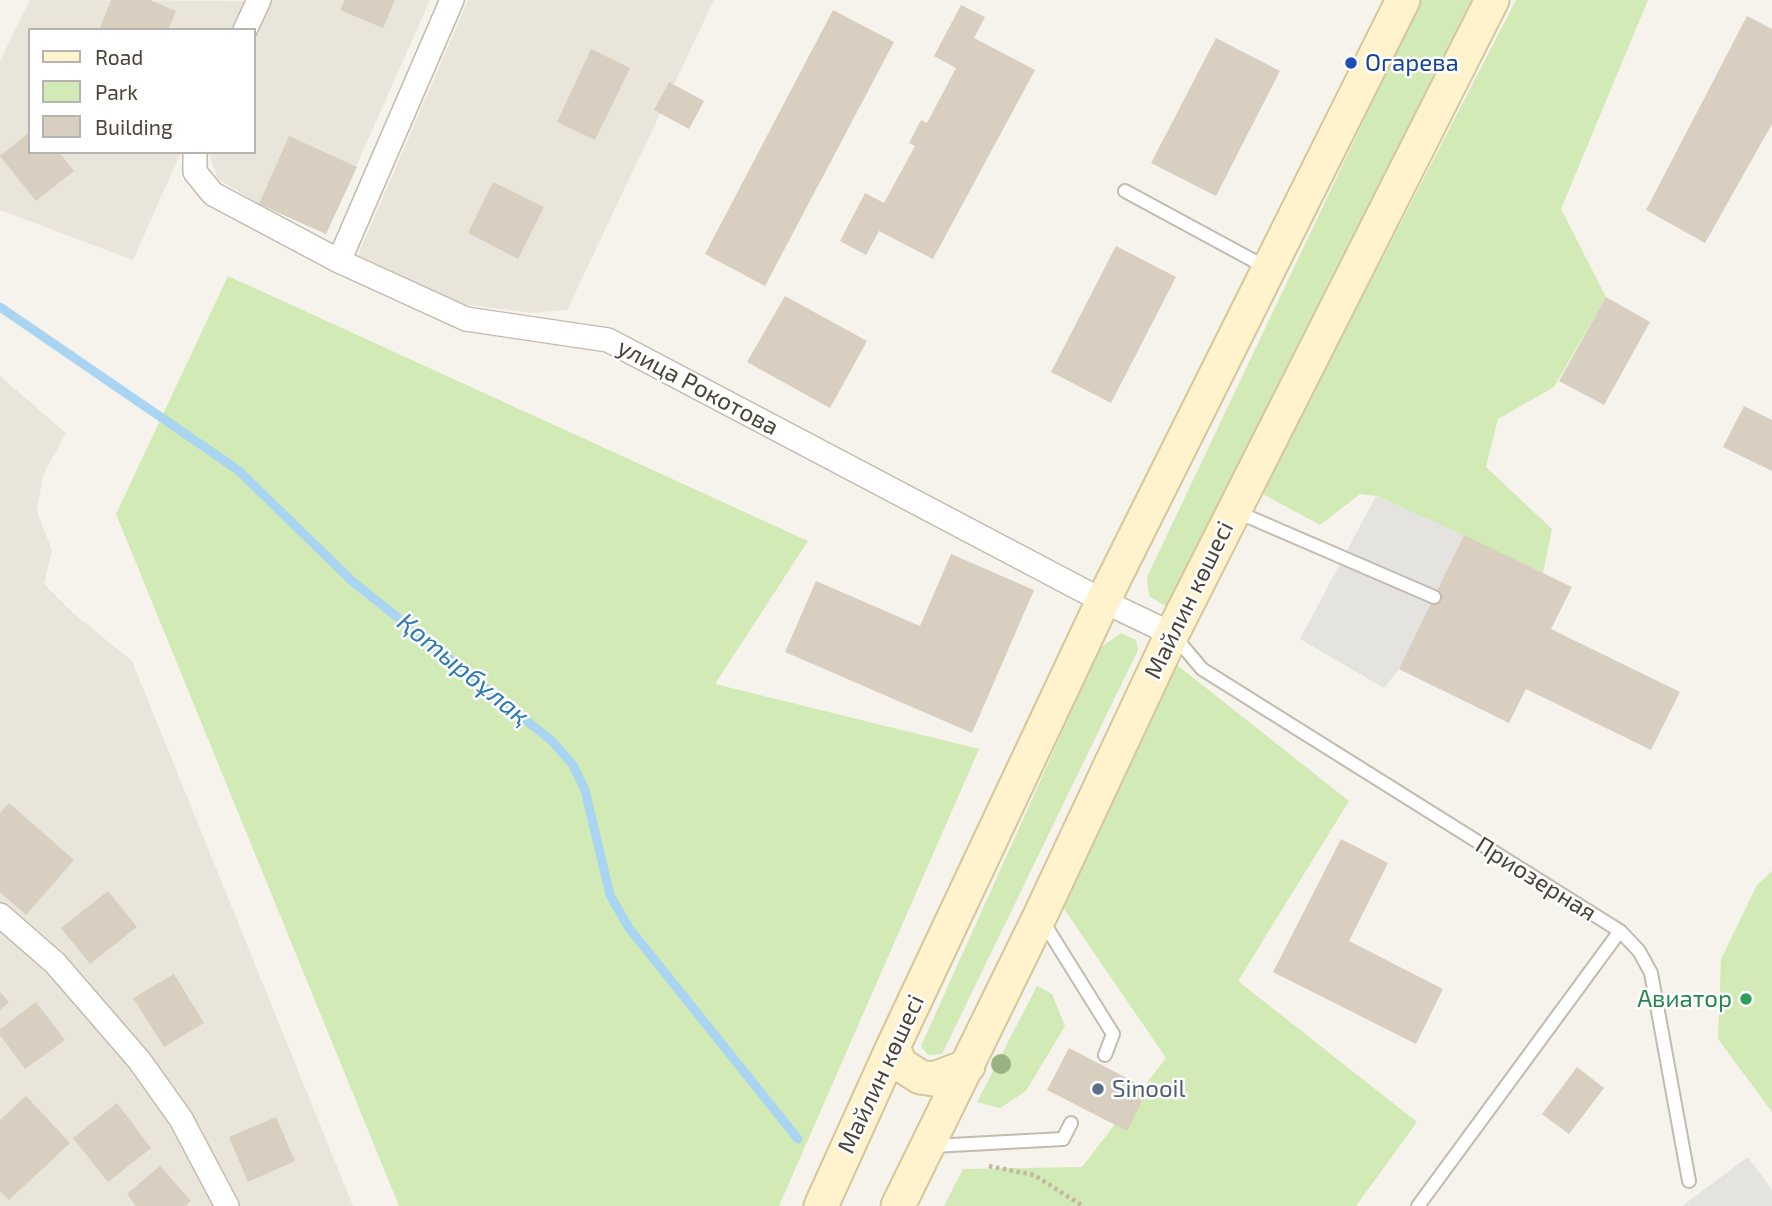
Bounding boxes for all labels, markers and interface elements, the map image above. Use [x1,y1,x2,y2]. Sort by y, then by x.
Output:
legend [28,28,256,154]
text: Road [95,44,143,69]
place label: Огарева [1365,49,1459,77]
marker: Огарева [1343,55,1359,71]
text: Park [95,79,138,104]
text: Building [95,114,173,139]
street label: улица Рокотова [613,332,783,442]
street label: Майлин көшесі [1138,516,1240,684]
water label: Қотырбұлақ [391,606,535,732]
street label: Приозерная [1470,831,1602,927]
place label: Авиатор [1637,985,1732,1013]
street label: Майлин көшесі [832,990,930,1158]
marker: Авиатор [1738,991,1754,1007]
place label: Sinooil [1112,1075,1186,1103]
marker: Sinooil [1090,1081,1106,1097]

